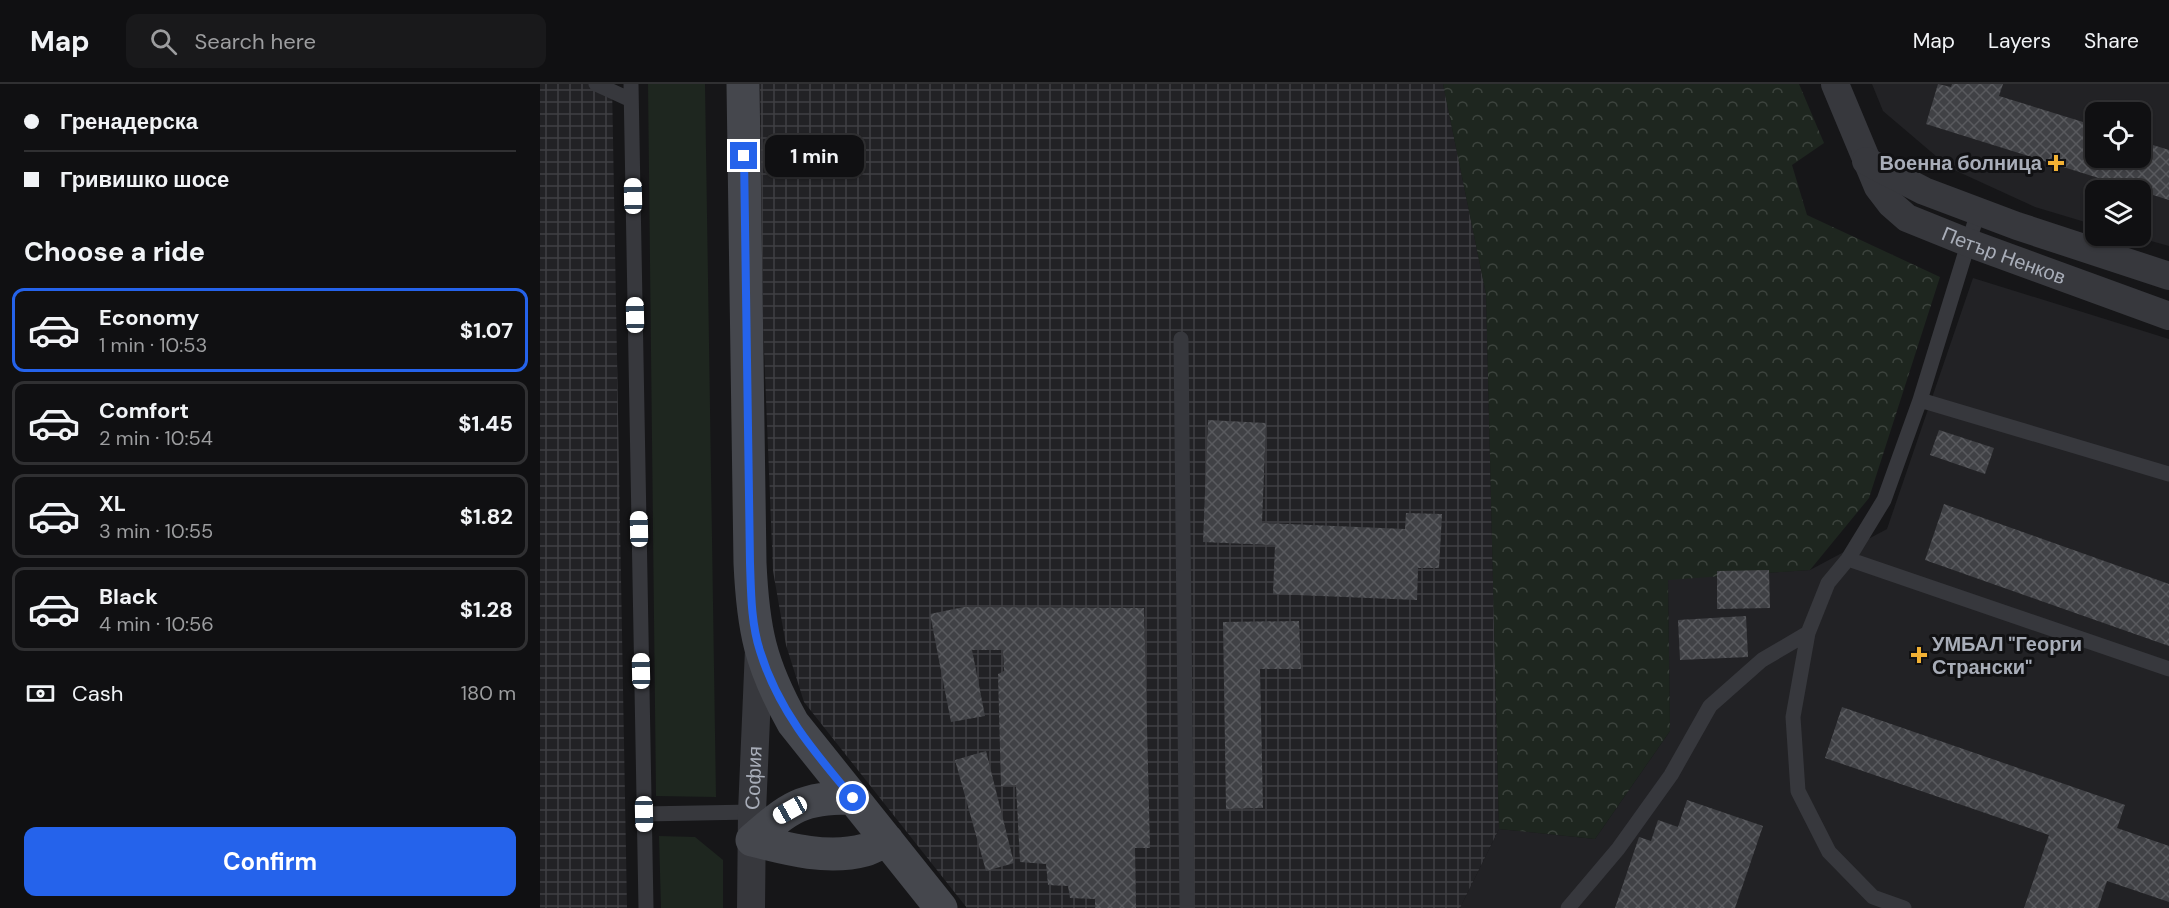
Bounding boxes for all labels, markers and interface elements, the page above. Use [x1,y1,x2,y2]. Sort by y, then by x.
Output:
search box [126,14,546,68]
text: Map [30,23,90,60]
icon: search [147,25,180,58]
text: Search here [195,27,316,56]
text: Map [1913,27,1955,55]
text: Layers [1988,27,2051,55]
text: Share [2084,27,2139,55]
map controls [2085,102,2151,246]
button: locate [2085,102,2151,168]
text: Гренадерска [60,107,198,136]
callout: 1 min [765,135,864,177]
route end [730,142,757,169]
text: 1 min [790,143,839,169]
place label: Военна болница [1879,150,2043,176]
marker: Военна болница [2047,154,2065,172]
text: Гривишко шосе [60,165,229,194]
car [624,178,642,214]
button: layers [2085,180,2151,246]
street label: Петър Ненков [1938,220,2069,290]
text: Choose a ride [24,234,205,269]
car [626,297,644,333]
icon: car [27,303,81,357]
text: Economy [99,303,199,332]
text: $1.07 [460,316,513,345]
text: 1 min · 10:53 [99,332,207,358]
icon: car [27,396,81,450]
text: Comfort [99,396,189,425]
text: $1.45 [458,409,513,438]
text: 2 min · 10:54 [99,425,213,451]
icon: car [27,489,81,543]
text: XL [99,489,126,518]
text: $1.82 [460,502,513,531]
car [630,511,648,547]
text: 3 min · 10:55 [99,518,213,544]
icon: car [27,582,81,636]
text: Black [99,582,158,611]
text: $1.28 [460,595,513,624]
text: 4 min · 10:56 [99,611,214,637]
place label: УМБАЛ "Георги Странски" [1932,631,2082,680]
marker: УМБАЛ "Георги Странски" [1910,646,1928,664]
car [632,653,650,689]
icon: cash [24,677,57,710]
text: Cash [72,679,123,708]
text: 180 m [461,680,516,706]
street label: София [739,745,768,811]
route start [839,784,866,811]
car [770,793,810,827]
car [635,796,653,832]
button: Confirm [24,827,516,896]

